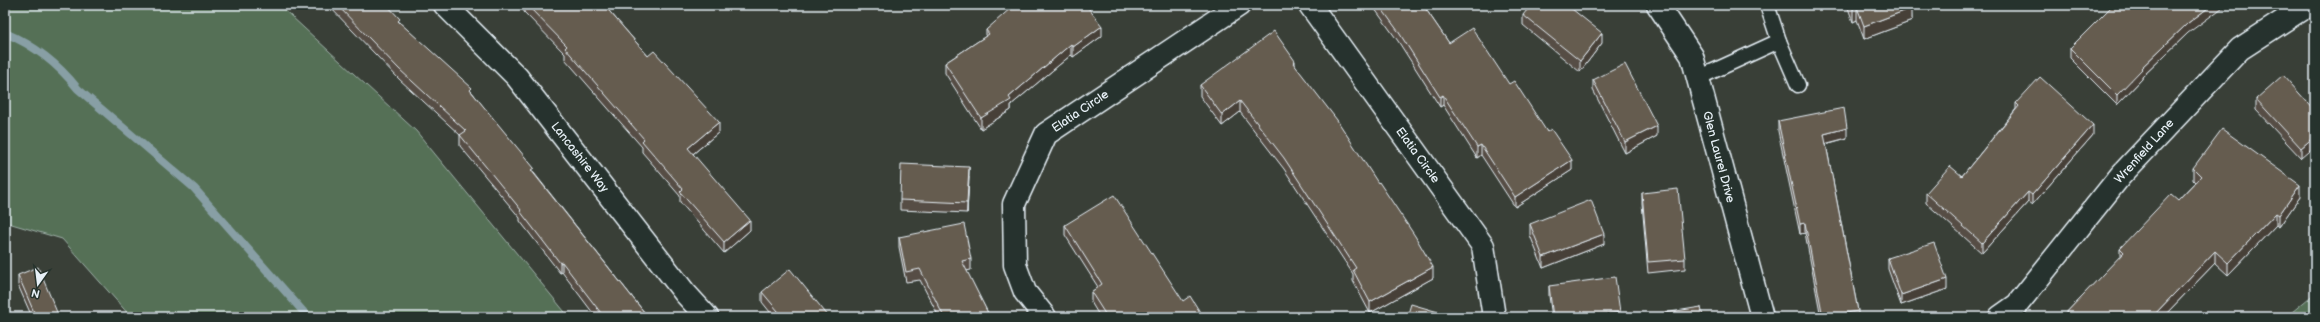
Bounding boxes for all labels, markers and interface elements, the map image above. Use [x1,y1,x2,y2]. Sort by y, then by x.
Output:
street label: Elatia Circle [1049,87,1112,136]
street label: Glen Laurel Drive [1699,110,1738,205]
street label: Wrenfield Lane [2111,116,2177,187]
street label: Lancashire Way [547,119,612,196]
street label: Elatia Circle [1392,124,1443,186]
north arrow [18,264,58,304]
text: N [30,286,41,301]

